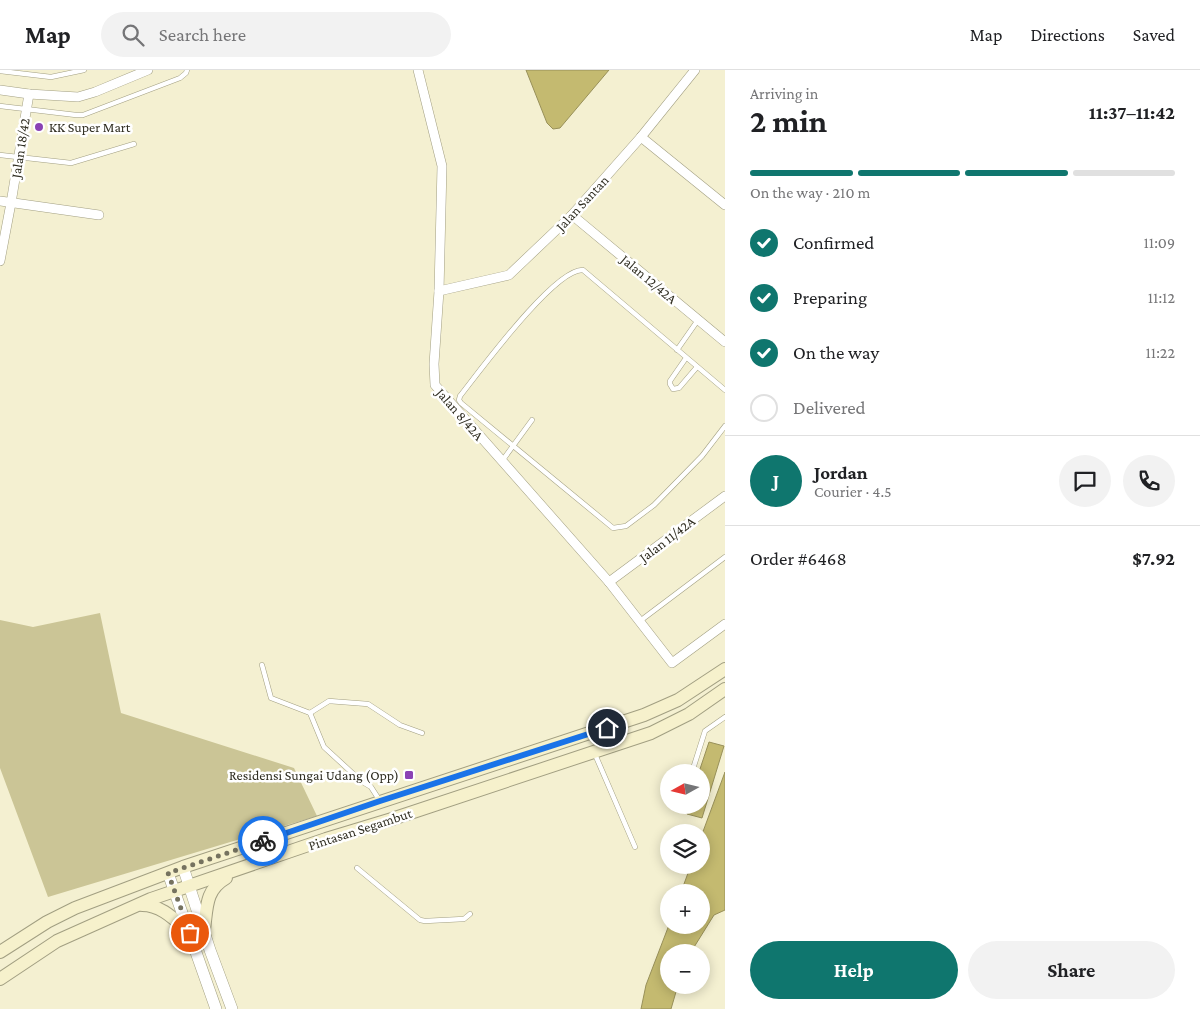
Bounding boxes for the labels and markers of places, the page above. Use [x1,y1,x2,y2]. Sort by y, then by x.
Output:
place label: KK Super Mart [49,119,131,135]
marker: KK Super Mart [33,121,45,133]
pin [586,707,628,749]
place label: Residensi Sungai Udang (Opp) [229,767,399,784]
marker: Residensi Sungai Udang (Opp) [403,769,415,781]
pin [169,912,211,954]

